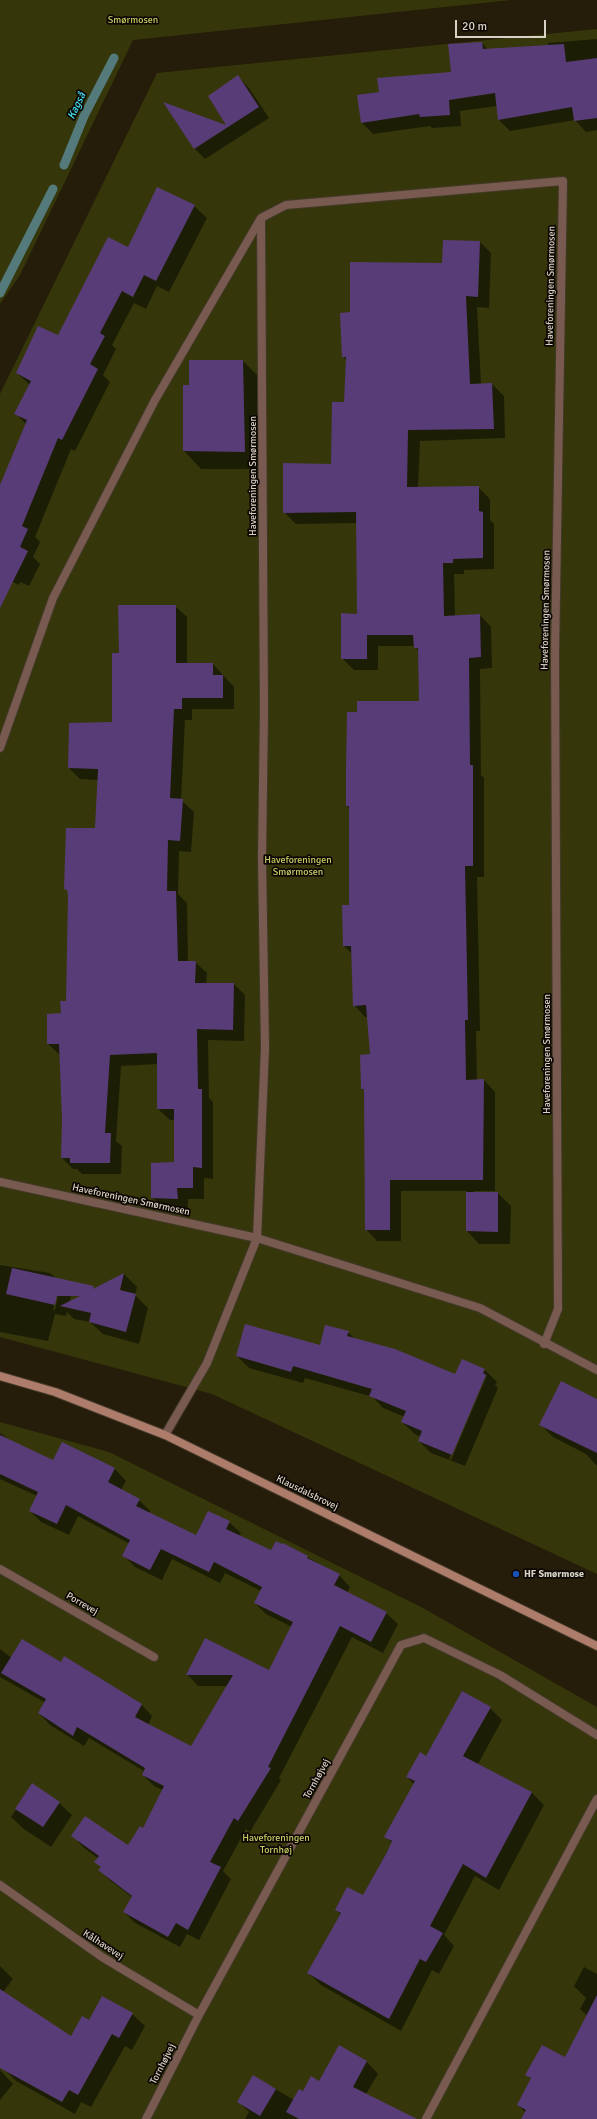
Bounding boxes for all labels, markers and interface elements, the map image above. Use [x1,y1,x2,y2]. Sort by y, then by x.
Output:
scale bar [457,12,548,38]
park label: Smørmosen [108,14,158,26]
text: 20 m [462,19,487,34]
water label: Kagså [65,90,89,122]
street label: Haveforeningen Smørmosen [544,226,558,346]
street label: Haveforeningen Smørmosen [247,416,259,536]
street label: Haveforeningen Smørmosen [539,550,553,670]
park label: Haveforeningen Smørmosen [264,854,332,878]
street label: Haveforeningen Smørmosen [541,994,553,1114]
street label: Haveforeningen Smørmosen [71,1182,191,1218]
street label: Klausdalsbrovej [274,1473,340,1513]
place label: HF Smørmose [524,1568,584,1580]
marker: HF Smørmose [511,1569,521,1579]
street label: Porrevej [64,1590,100,1618]
street label: Tornhøjvej [301,1757,333,1801]
park label: Haveforeningen Tornhøj [242,1832,310,1856]
street label: Kålhavevej [81,1927,125,1963]
street label: Tornhøjvej [148,2042,178,2086]

